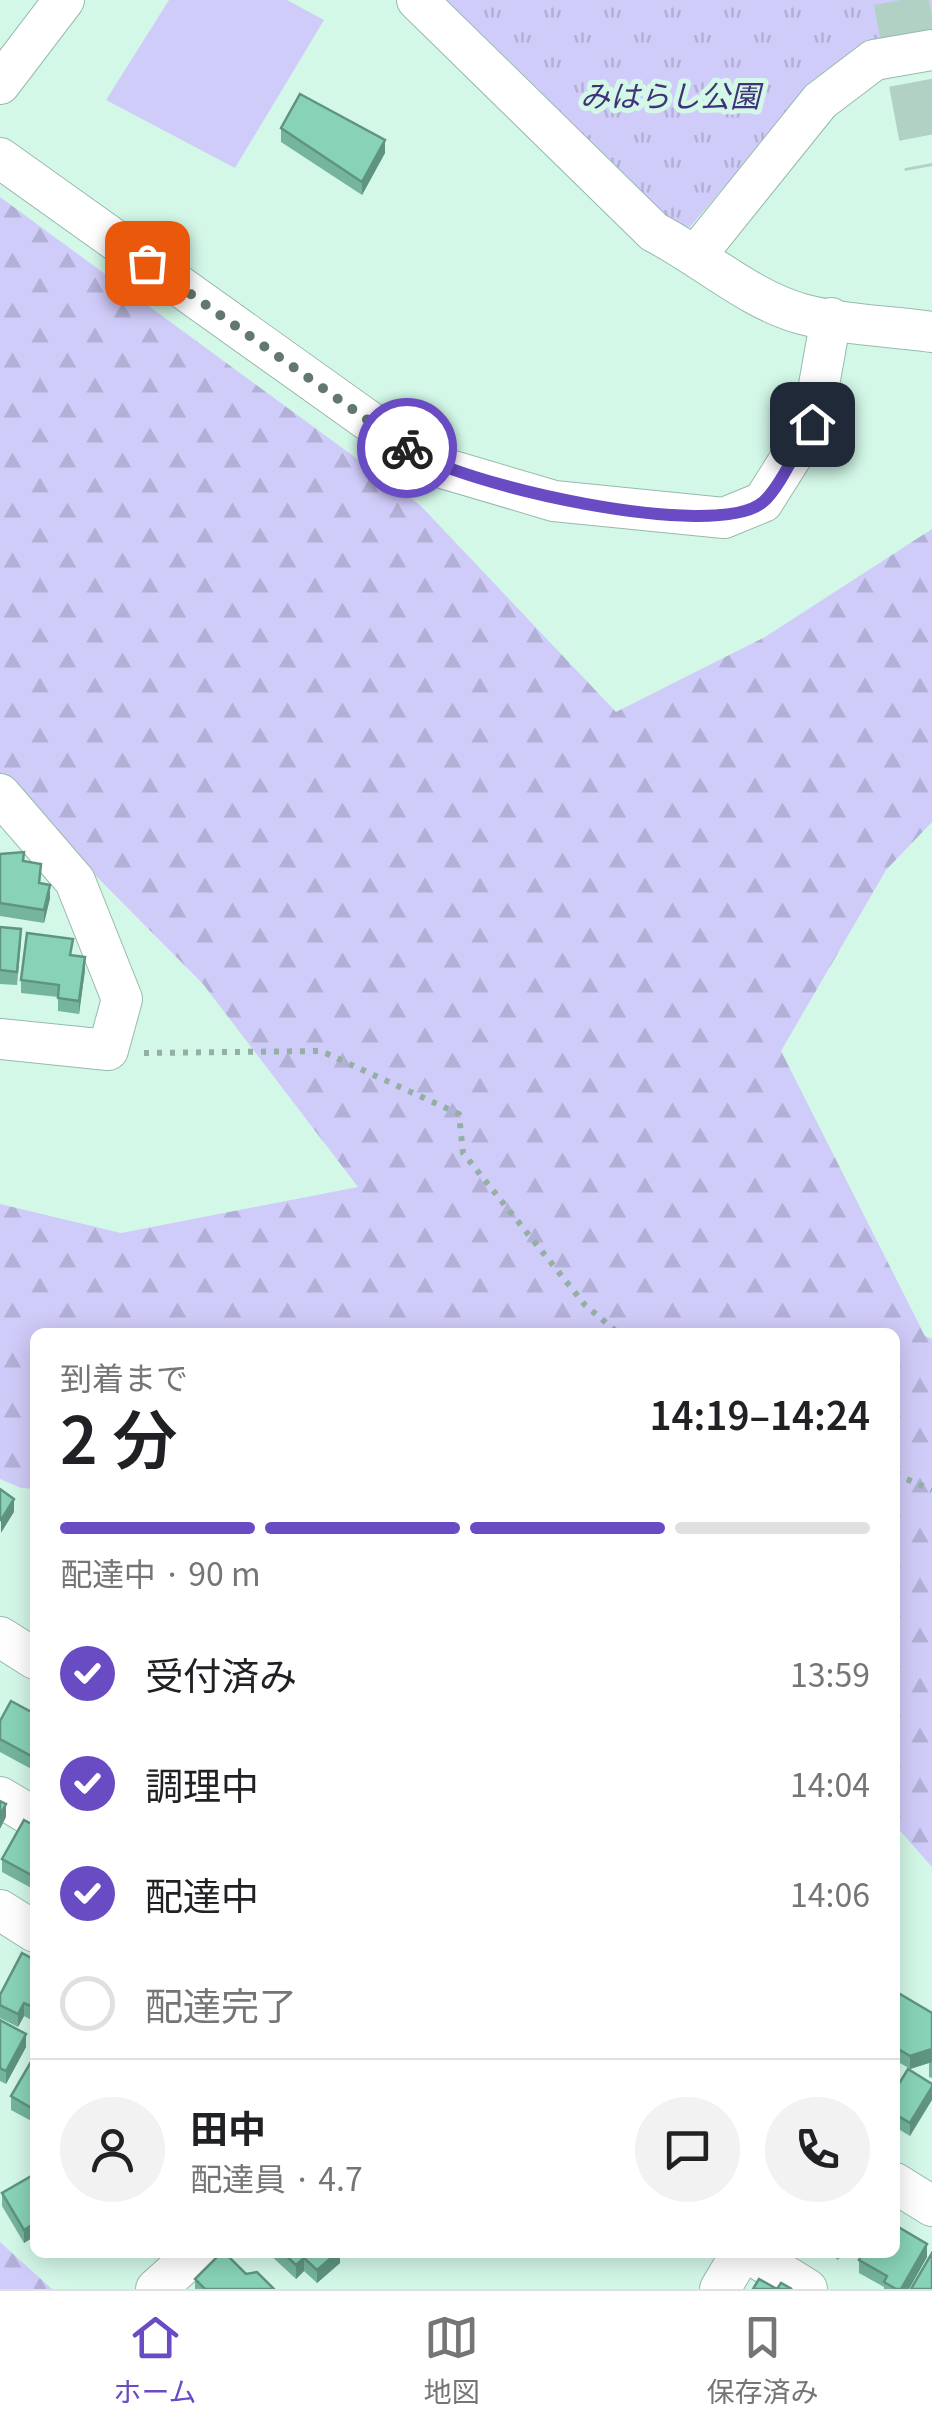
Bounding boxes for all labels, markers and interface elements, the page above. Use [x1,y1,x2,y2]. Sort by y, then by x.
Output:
park label: みはらし公園 [580,72,764,116]
pin [105,221,190,306]
icon: bag [120,236,175,291]
pin [770,382,855,467]
icon: home [785,397,840,452]
courier [357,398,457,498]
icon: bike [380,421,435,476]
text: 到着まで [60,1353,188,1399]
text: 14:19–14:24 [649,1386,870,1441]
text: 2 分 [60,1389,177,1483]
text: 配達中 · 90 m [60,1549,261,1595]
icon: check [60,1646,115,1701]
text: 受付済み [145,1646,297,1701]
text: 13:59 [790,1650,870,1696]
icon: check [60,1756,115,1811]
text: 調理中 [145,1756,259,1811]
text: 14:04 [790,1760,870,1806]
icon: check [60,1866,115,1921]
text: 配達中 [145,1866,259,1921]
text: 14:06 [790,1870,870,1916]
text: 配達完了 [145,1976,297,2031]
button: person [60,2097,165,2202]
button: chat [635,2097,740,2202]
button: phone [765,2097,870,2202]
text: 田中 [190,2099,266,2154]
text: 配達員 · 4.7 [190,2154,363,2200]
tab: ホーム [113,2310,197,2410]
tab: 地図 [424,2310,480,2410]
tab: 保存済み [706,2310,819,2410]

